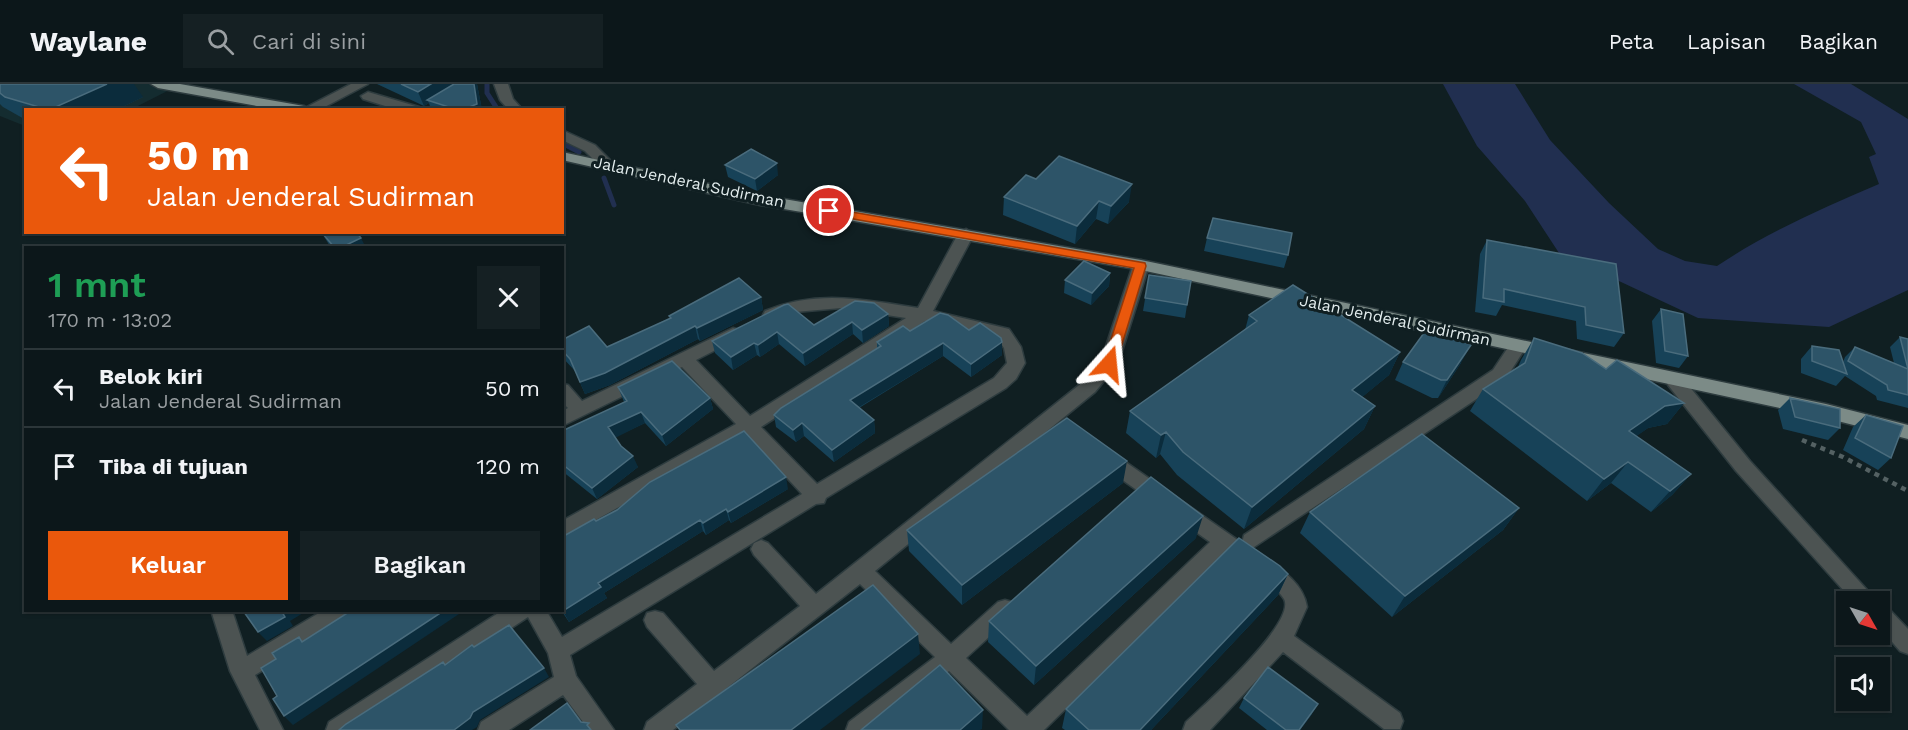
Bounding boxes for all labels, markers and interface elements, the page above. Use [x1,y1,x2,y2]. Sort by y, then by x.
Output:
search box [183,14,603,68]
text: Waylane [30,25,147,58]
icon: search [204,25,237,58]
text: Cari di sini [252,29,366,54]
text: Peta [1609,29,1654,54]
text: Lapisan [1687,29,1766,54]
text: Bagikan [1799,29,1878,54]
text: 50 m [147,131,250,180]
icon: left [48,132,126,210]
street label: Jalan Jenderal Sudirman [592,153,786,211]
text: Jalan Jenderal Sudirman [147,181,475,213]
pin [803,185,854,236]
icon: arrive [812,194,845,227]
text: 1 mnt [48,264,146,306]
button: close [477,266,540,329]
street label: Jalan Jenderal Sudirman [1298,291,1492,349]
text: 170 m · 13:02 [48,308,172,332]
position arrow [1077,332,1141,396]
text: Belok kiri [99,364,203,389]
icon: left [48,372,81,405]
text: 50 m [485,376,540,401]
text: Jalan Jenderal Sudirman [99,389,342,413]
icon: arrive [48,450,81,483]
text: Tiba di tujuan [99,454,248,479]
text: 120 m [476,454,540,479]
button: Keluar [48,531,288,600]
button: Bagikan [300,531,540,600]
north arrow [1836,591,1890,645]
map controls [1836,591,1890,711]
button: sound [1836,657,1890,711]

